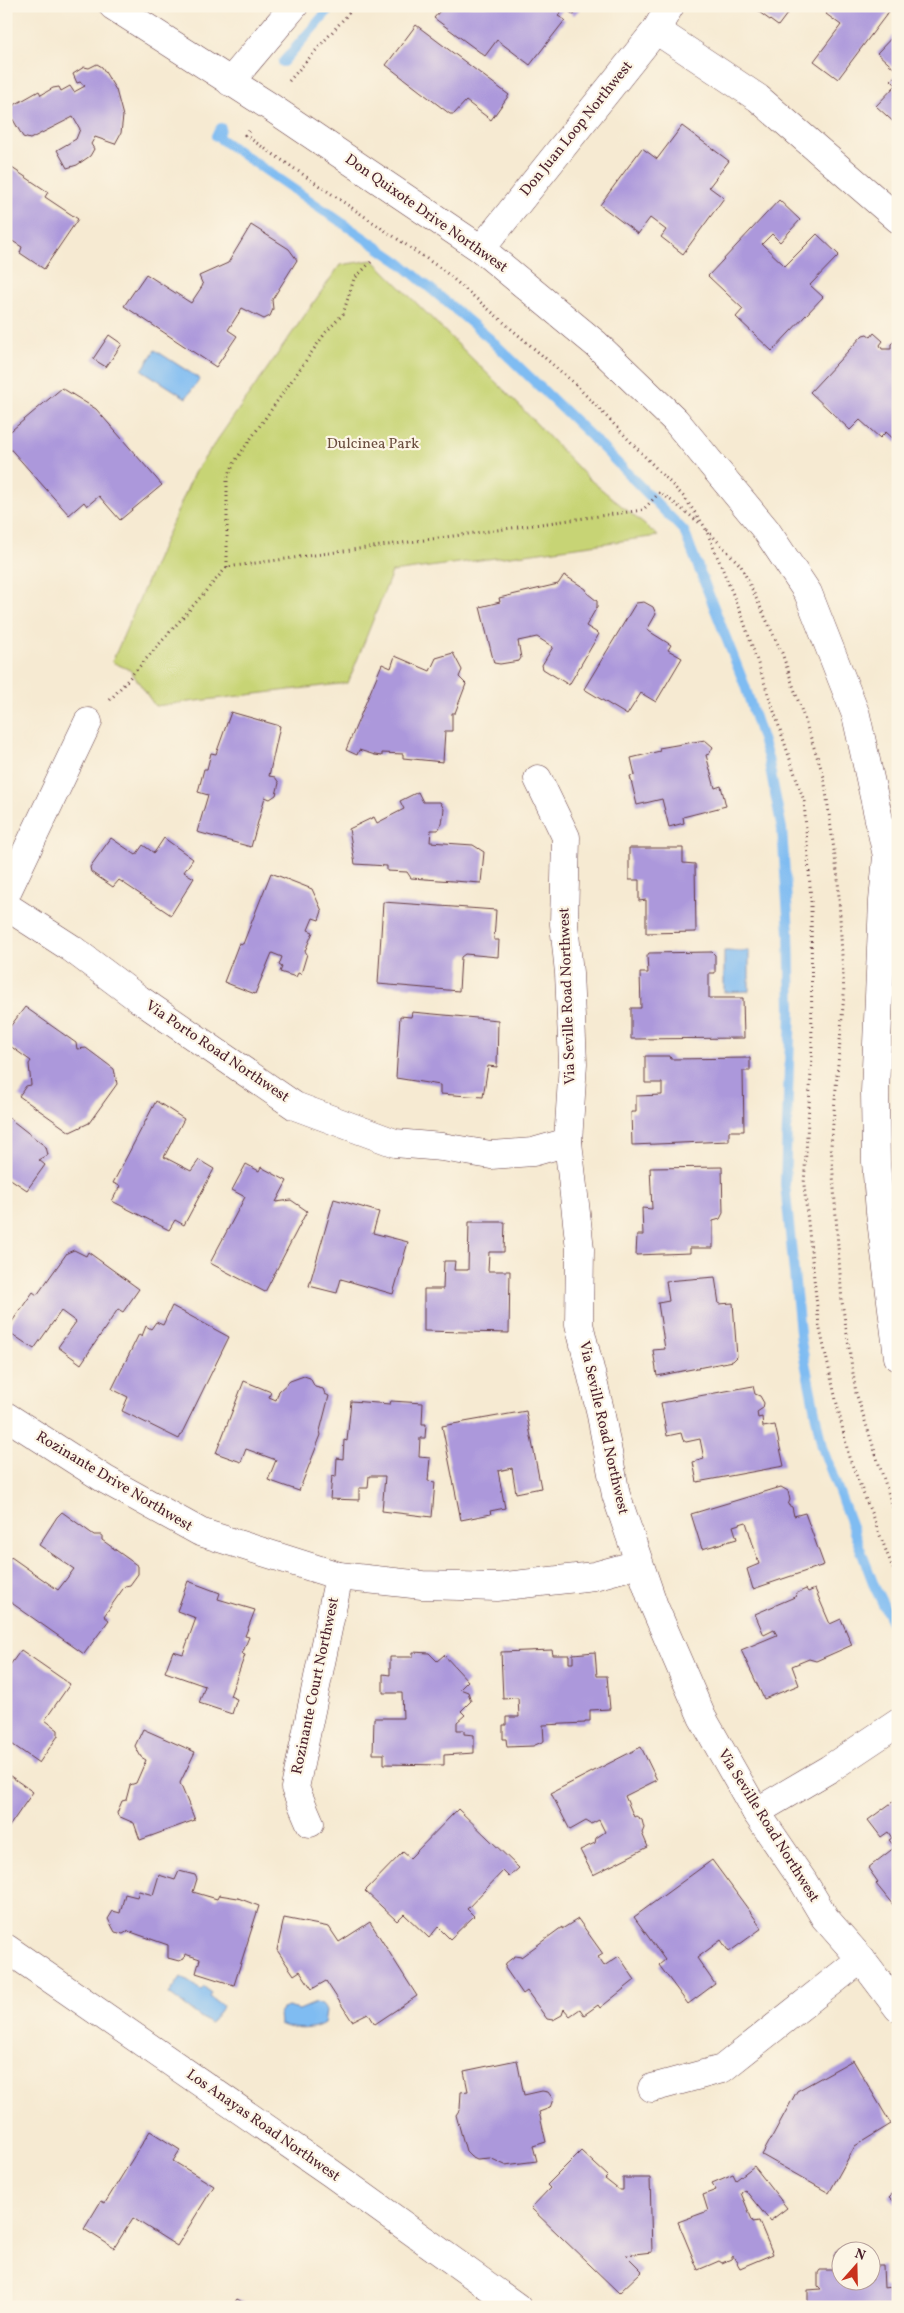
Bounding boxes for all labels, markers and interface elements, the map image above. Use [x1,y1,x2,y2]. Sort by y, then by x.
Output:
street label: Don Juan Loop Northwest [516,57,638,201]
street label: Don Quixote Drive Northwest [340,150,512,278]
park label: Dulcinea Park [327,434,419,455]
street label: Via Seville Road Northwest [554,907,582,1085]
street label: Via Porto Road Northwest [141,996,293,1108]
street label: Via Seville Road Northwest [573,1339,633,1517]
street label: Rozinante Drive Northwest [32,1427,196,1537]
street label: Rozinante Court Northwest [287,1595,345,1777]
street label: Via Seville Road Northwest [712,1745,824,1907]
street label: Los Anayas Road Northwest [182,2065,344,2187]
north arrow [832,2240,882,2290]
text: N [852,2245,868,2266]

